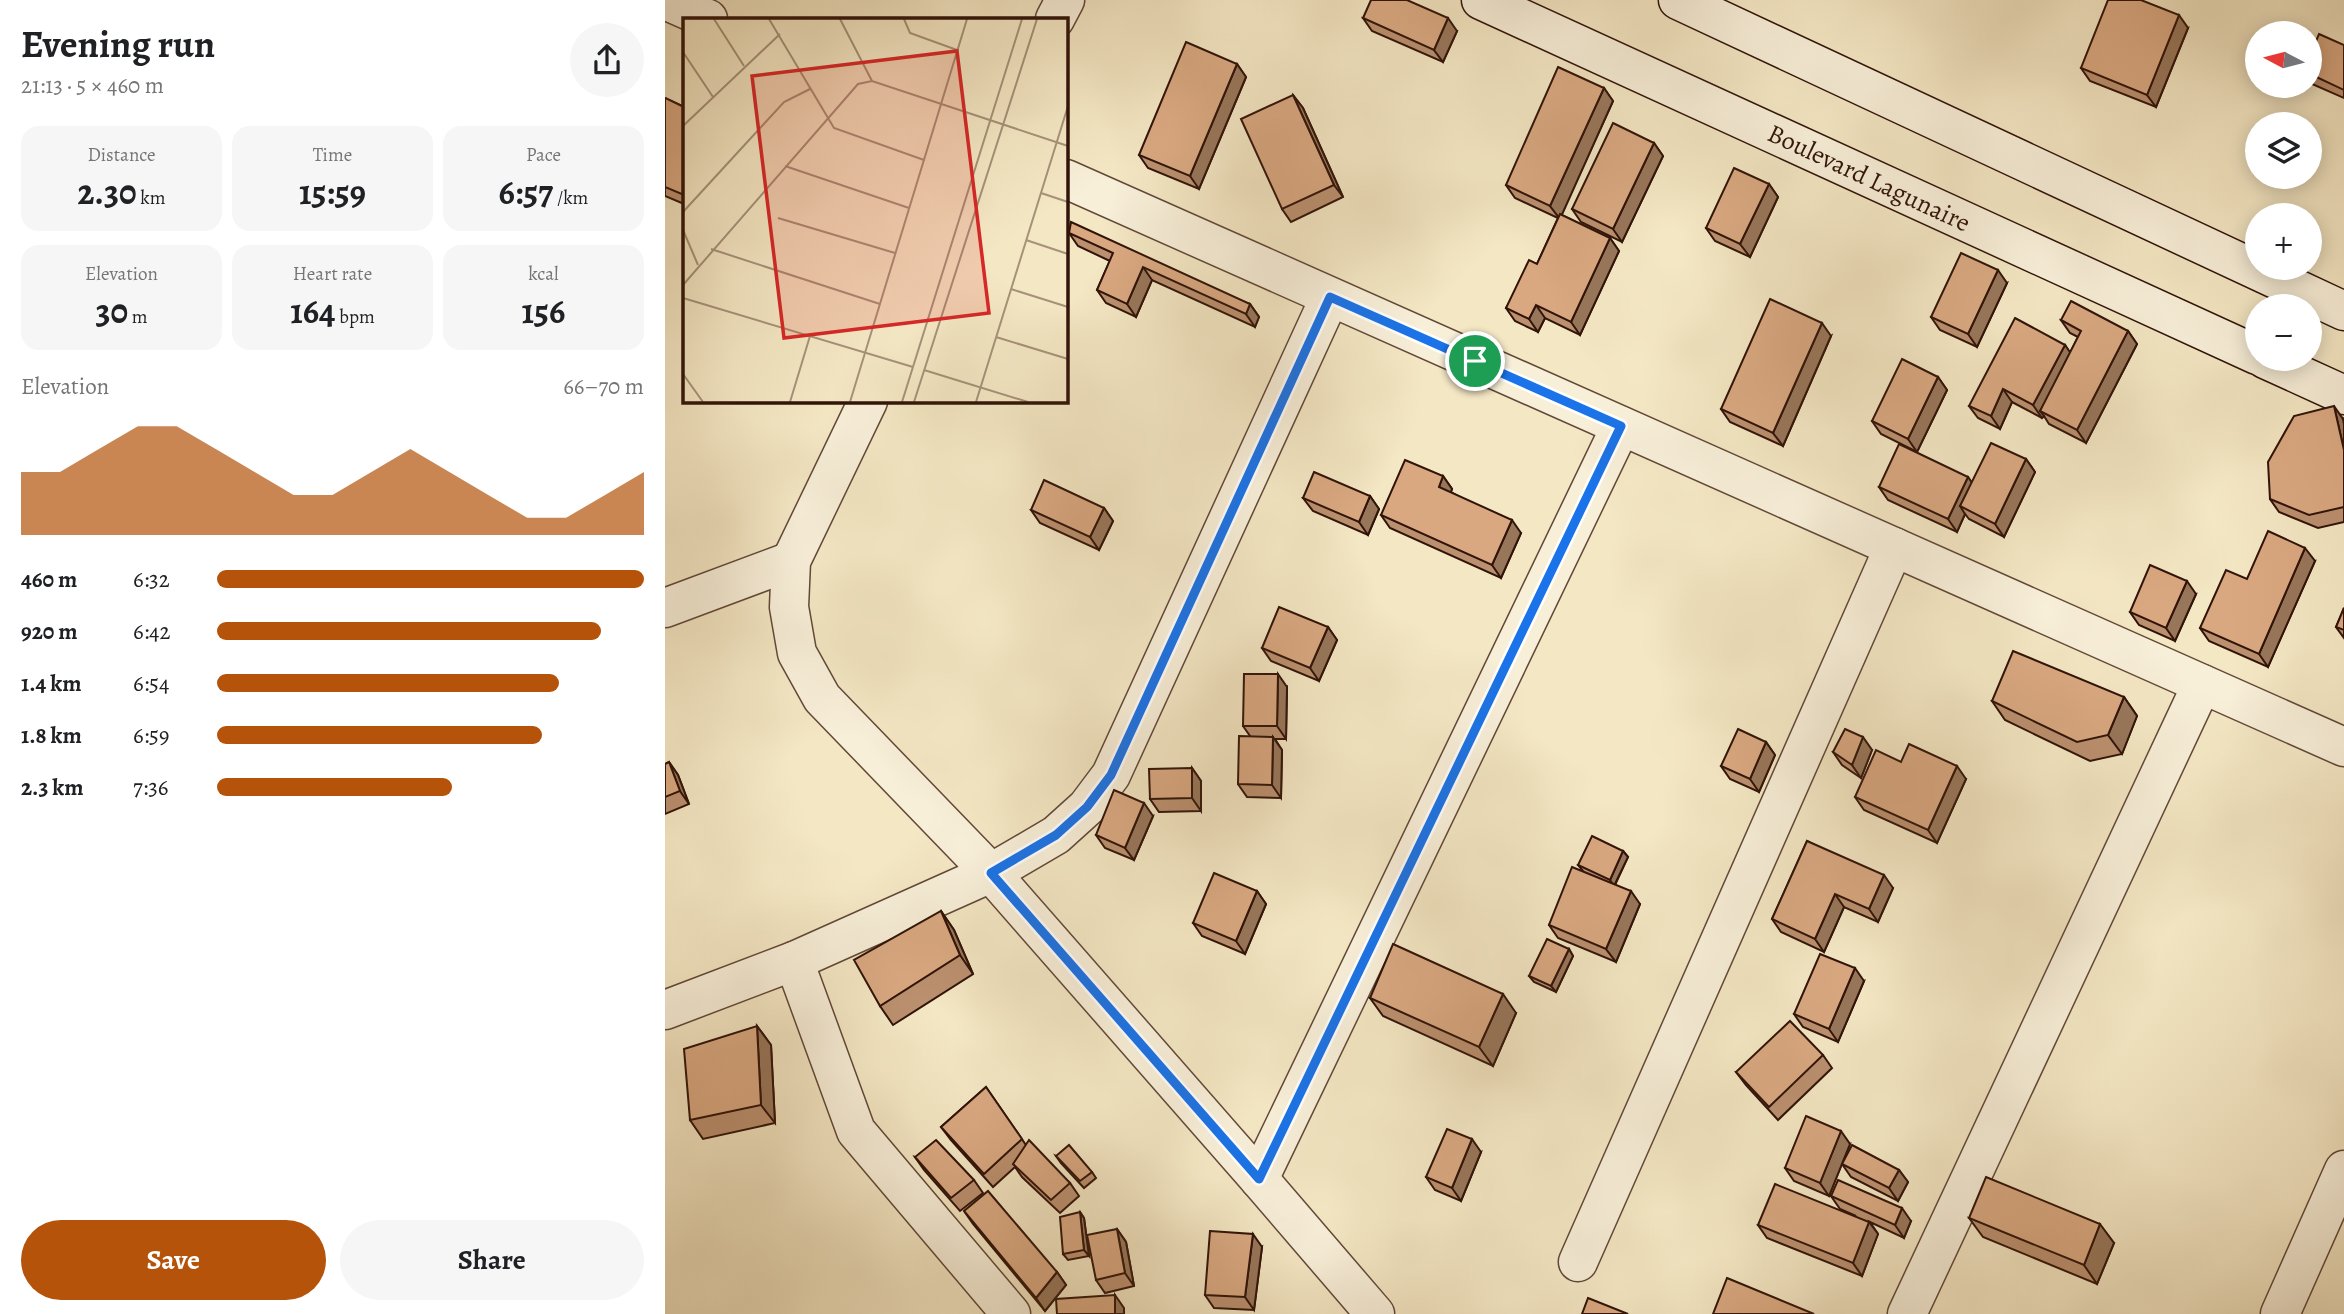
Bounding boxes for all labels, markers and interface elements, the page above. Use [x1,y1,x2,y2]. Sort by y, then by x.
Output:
text: Evening run [21,18,215,70]
inset map [683,18,1067,402]
north arrow [2245,21,2322,98]
map controls [2245,21,2322,371]
button: share [570,23,644,97]
text: 21:13 · 5 × 460 m [21,70,164,101]
button: layers [2245,112,2322,189]
street label: Boulevard Lagunaire [1762,116,1976,240]
text: Distance [87,142,156,168]
text: Time [313,142,352,168]
text: Pace [526,142,561,168]
text: 2.30 [77,168,137,216]
text: 15:59 [299,168,366,216]
text: 6:57 [499,168,553,216]
text: km [137,185,166,211]
text: /km [553,185,588,211]
button: + [2245,203,2322,280]
text: Elevation [85,261,158,287]
text: Heart rate [293,261,372,287]
text: kcal [528,261,559,287]
text: 30 [95,287,128,335]
text: 164 [290,287,336,335]
text: 156 [522,287,565,335]
button: − [2245,294,2322,371]
text: m [128,304,148,330]
text: bpm [336,304,375,330]
pin [1445,331,1505,391]
icon: arrive [1456,342,1494,380]
text: Elevation [21,371,109,402]
text: 66–70 m [563,371,644,402]
text: 460 m [21,564,77,595]
text: 6:32 [133,564,170,595]
text: 920 m [21,616,78,647]
text: 6:42 [133,616,170,647]
text: 1.4 km [21,668,82,699]
text: 6:54 [133,668,169,699]
text: 1.8 km [21,720,82,751]
text: 6:59 [133,720,169,751]
text: 2.3 km [21,772,84,803]
text: 7:36 [133,772,168,803]
button: Save [21,1220,326,1300]
button: Share [340,1220,644,1300]

